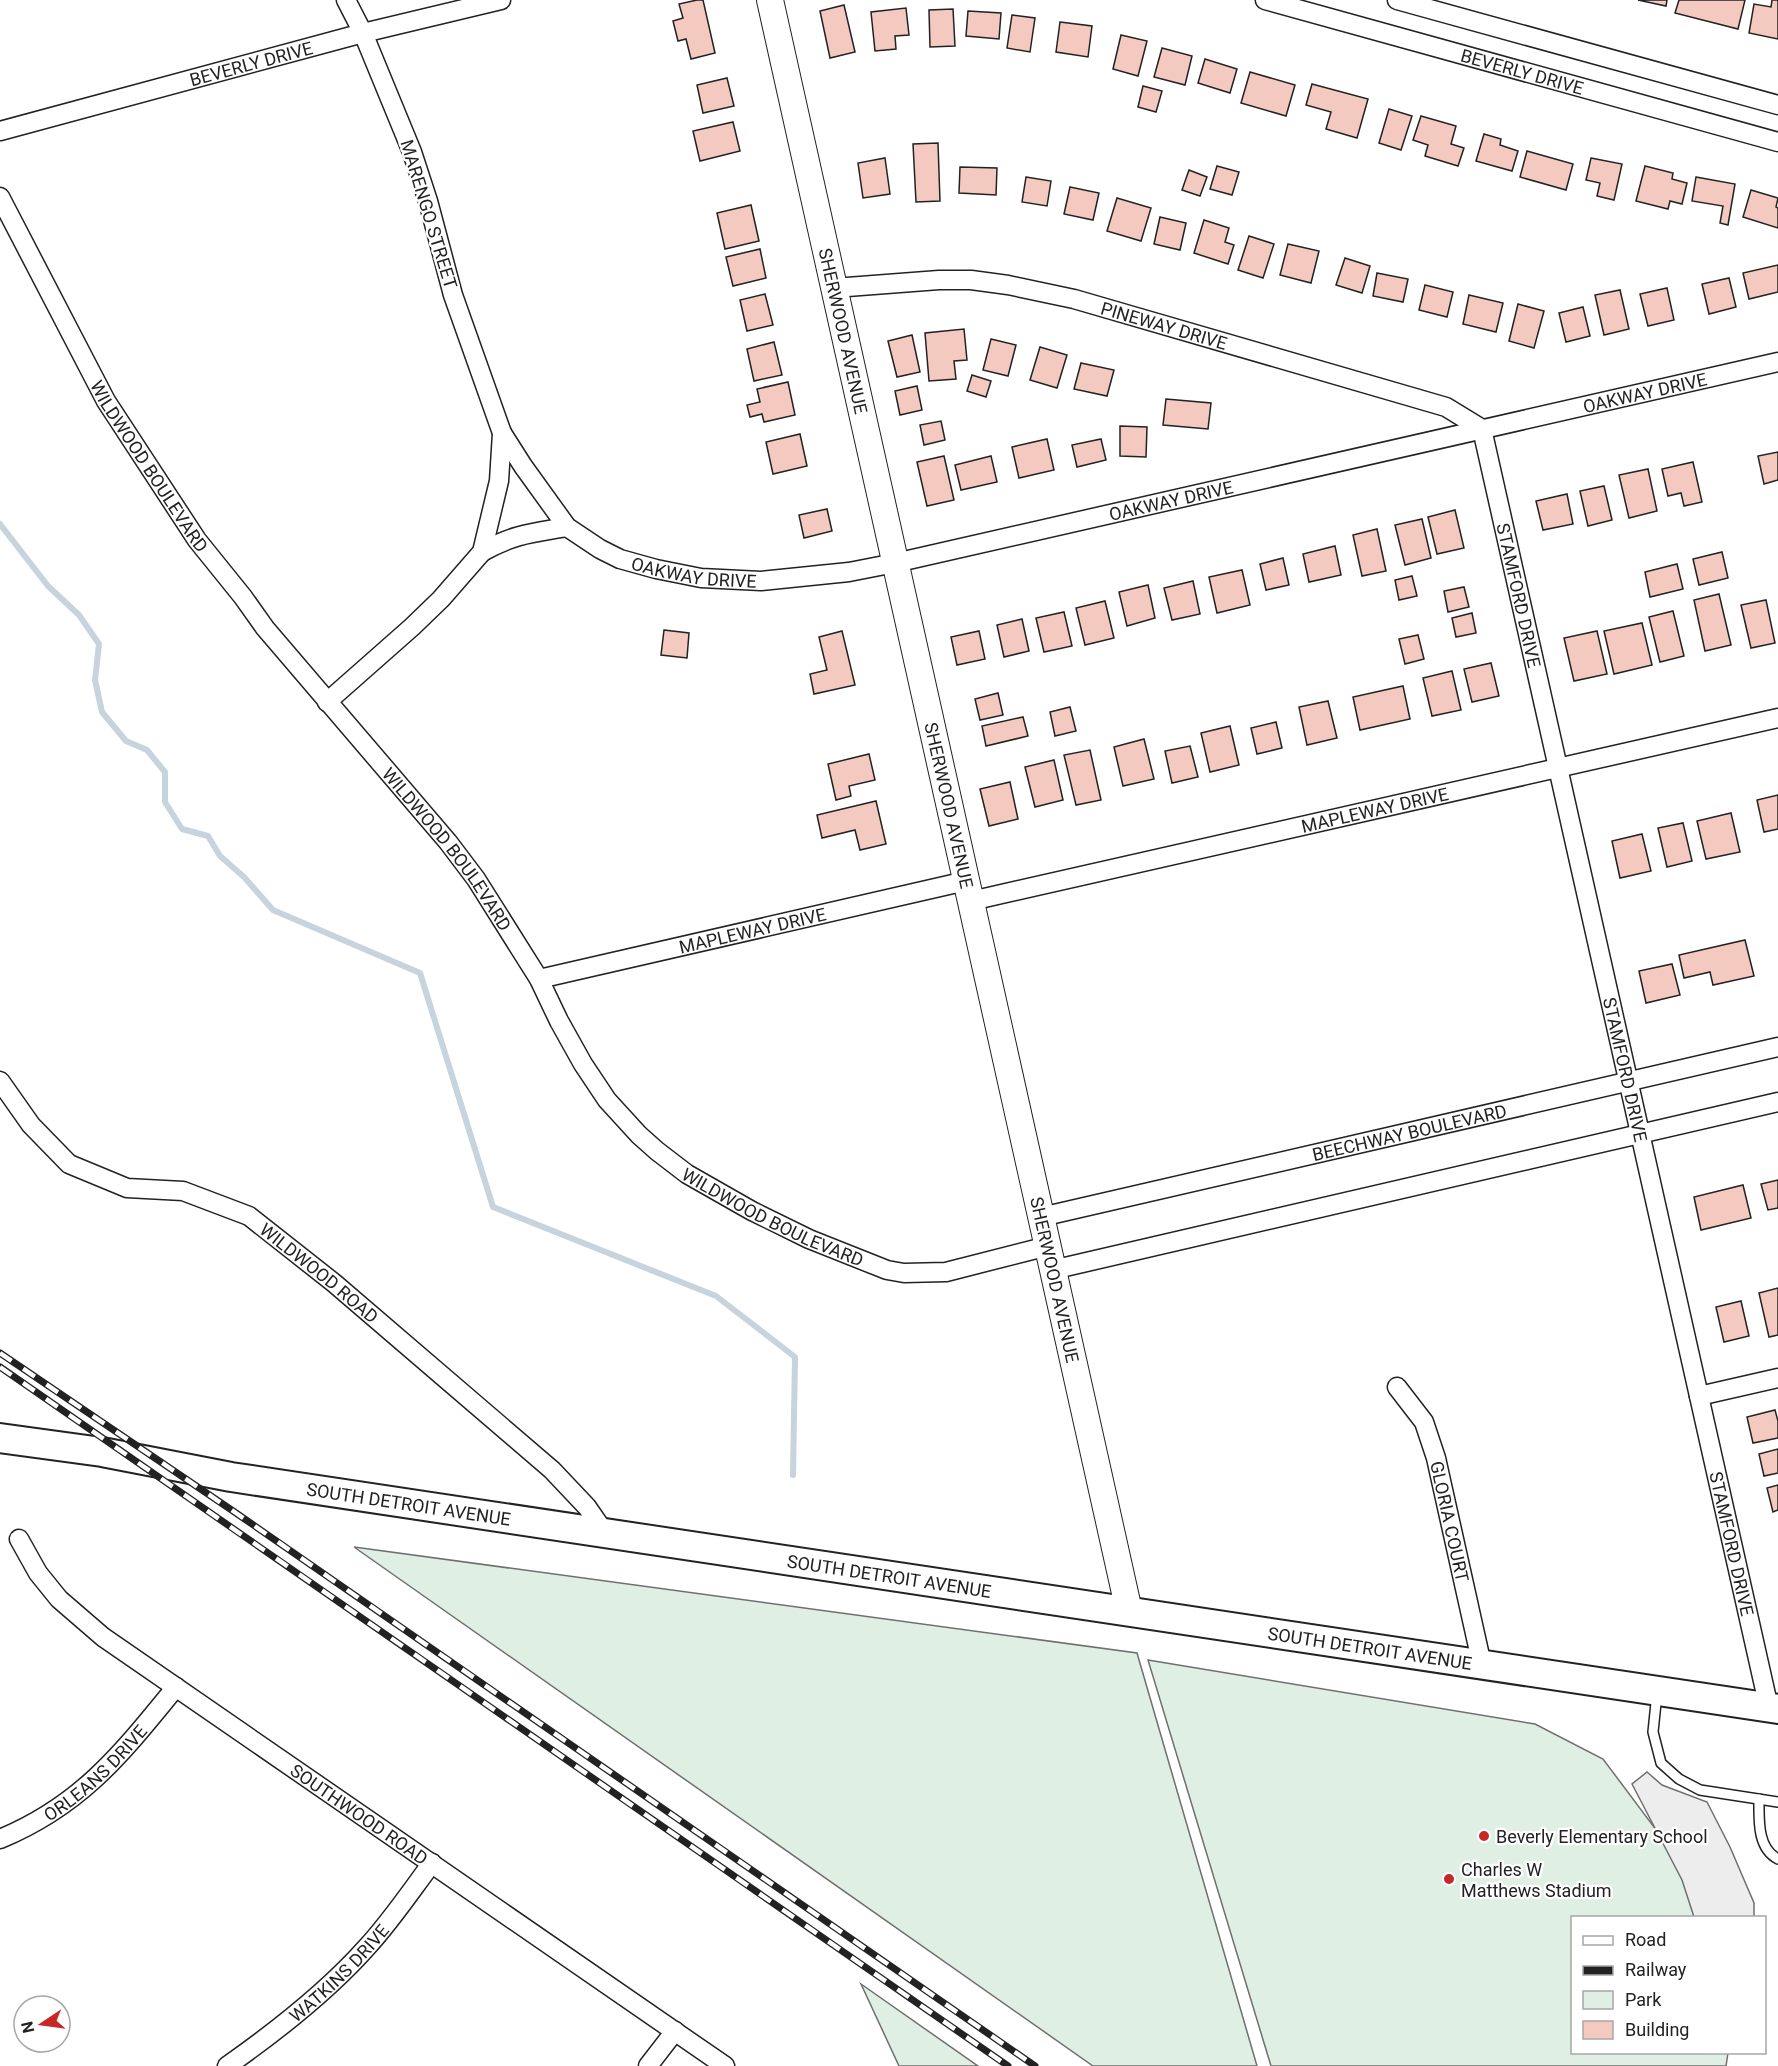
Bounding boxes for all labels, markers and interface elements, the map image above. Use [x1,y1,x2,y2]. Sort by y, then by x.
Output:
street label: BEVERLY DRIVE [187,37,315,90]
street label: BEVERLY DRIVE [1458,44,1586,98]
street label: MARENGO STREET [396,137,462,291]
street label: SHERWOOD AVENUE [815,246,872,416]
street label: PINEWAY DRIVE [1099,297,1230,353]
street label: OAKWAY DRIVE [1581,368,1709,417]
street label: WILDWOOD BOULEVARD [87,377,213,556]
street label: OAKWAY DRIVE [1107,476,1235,524]
street label: STAMFORD DRIVE [1493,521,1546,669]
street label: OAKWAY DRIVE [629,552,757,591]
street label: SHERWOOD AVENUE [921,720,978,890]
street label: WILDWOOD BOULEVARD [378,763,516,934]
street label: MAPLEWAY DRIVE [1299,783,1450,836]
street label: MAPLEWAY DRIVE [677,903,828,957]
street label: STAMFORD DRIVE [1599,995,1652,1144]
street label: BEECHWAY BOULEVARD [1310,1099,1509,1165]
street label: WILDWOOD BOULEVARD [678,1163,867,1270]
street label: SHERWOOD AVENUE [1026,1195,1084,1365]
street label: WILDWOOD ROAD [256,1218,383,1327]
street label: GLORIA COURT [1426,1459,1474,1584]
street label: STAMFORD DRIVE [1706,1469,1759,1618]
street label: SOUTH DETROIT AVENUE [305,1478,512,1529]
street label: SOUTH DETROIT AVENUE [786,1550,993,1601]
street label: SOUTH DETROIT AVENUE [1266,1622,1473,1673]
street label: ORLEANS DRIVE [40,1720,151,1825]
street label: SOUTHWOOD ROAD [287,1759,432,1869]
place label: Beverly Elementary School [1496,1826,1708,1847]
marker: Beverly Elementary School [1477,1829,1491,1843]
place label: Charles W Matthews Stadium [1461,1859,1612,1901]
marker: Charles W Matthews Stadium [1442,1872,1456,1886]
legend [1571,1916,1766,2054]
street label: WATKINS DRIVE [285,1920,393,2026]
text: Road [1625,1929,1666,1950]
text: Railway [1625,1959,1687,1980]
text: Park [1625,1989,1662,2010]
north arrow [12,1994,72,2054]
text: Building [1625,2019,1689,2040]
text: N [17,2020,38,2035]

